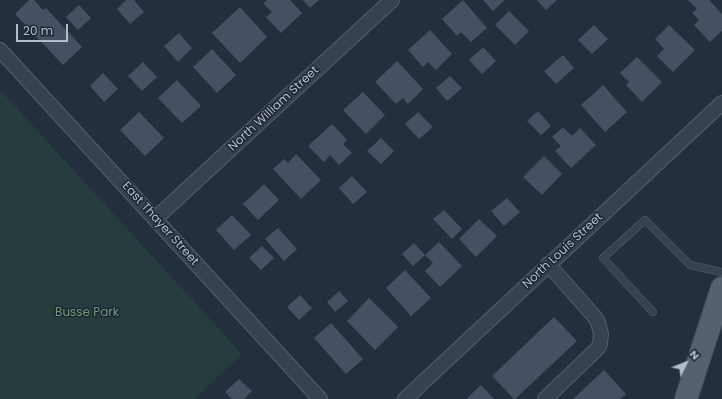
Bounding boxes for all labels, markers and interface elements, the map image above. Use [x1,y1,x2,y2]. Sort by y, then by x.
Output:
scale bar [18,16,70,42]
text: 20 m [23,22,53,39]
street label: North William Street [226,63,322,155]
street label: East Thayer Street [119,179,201,269]
street label: North Louis Street [520,210,606,292]
park label: Busse Park [55,306,119,320]
north arrow [666,343,706,383]
text: N [686,346,703,363]

